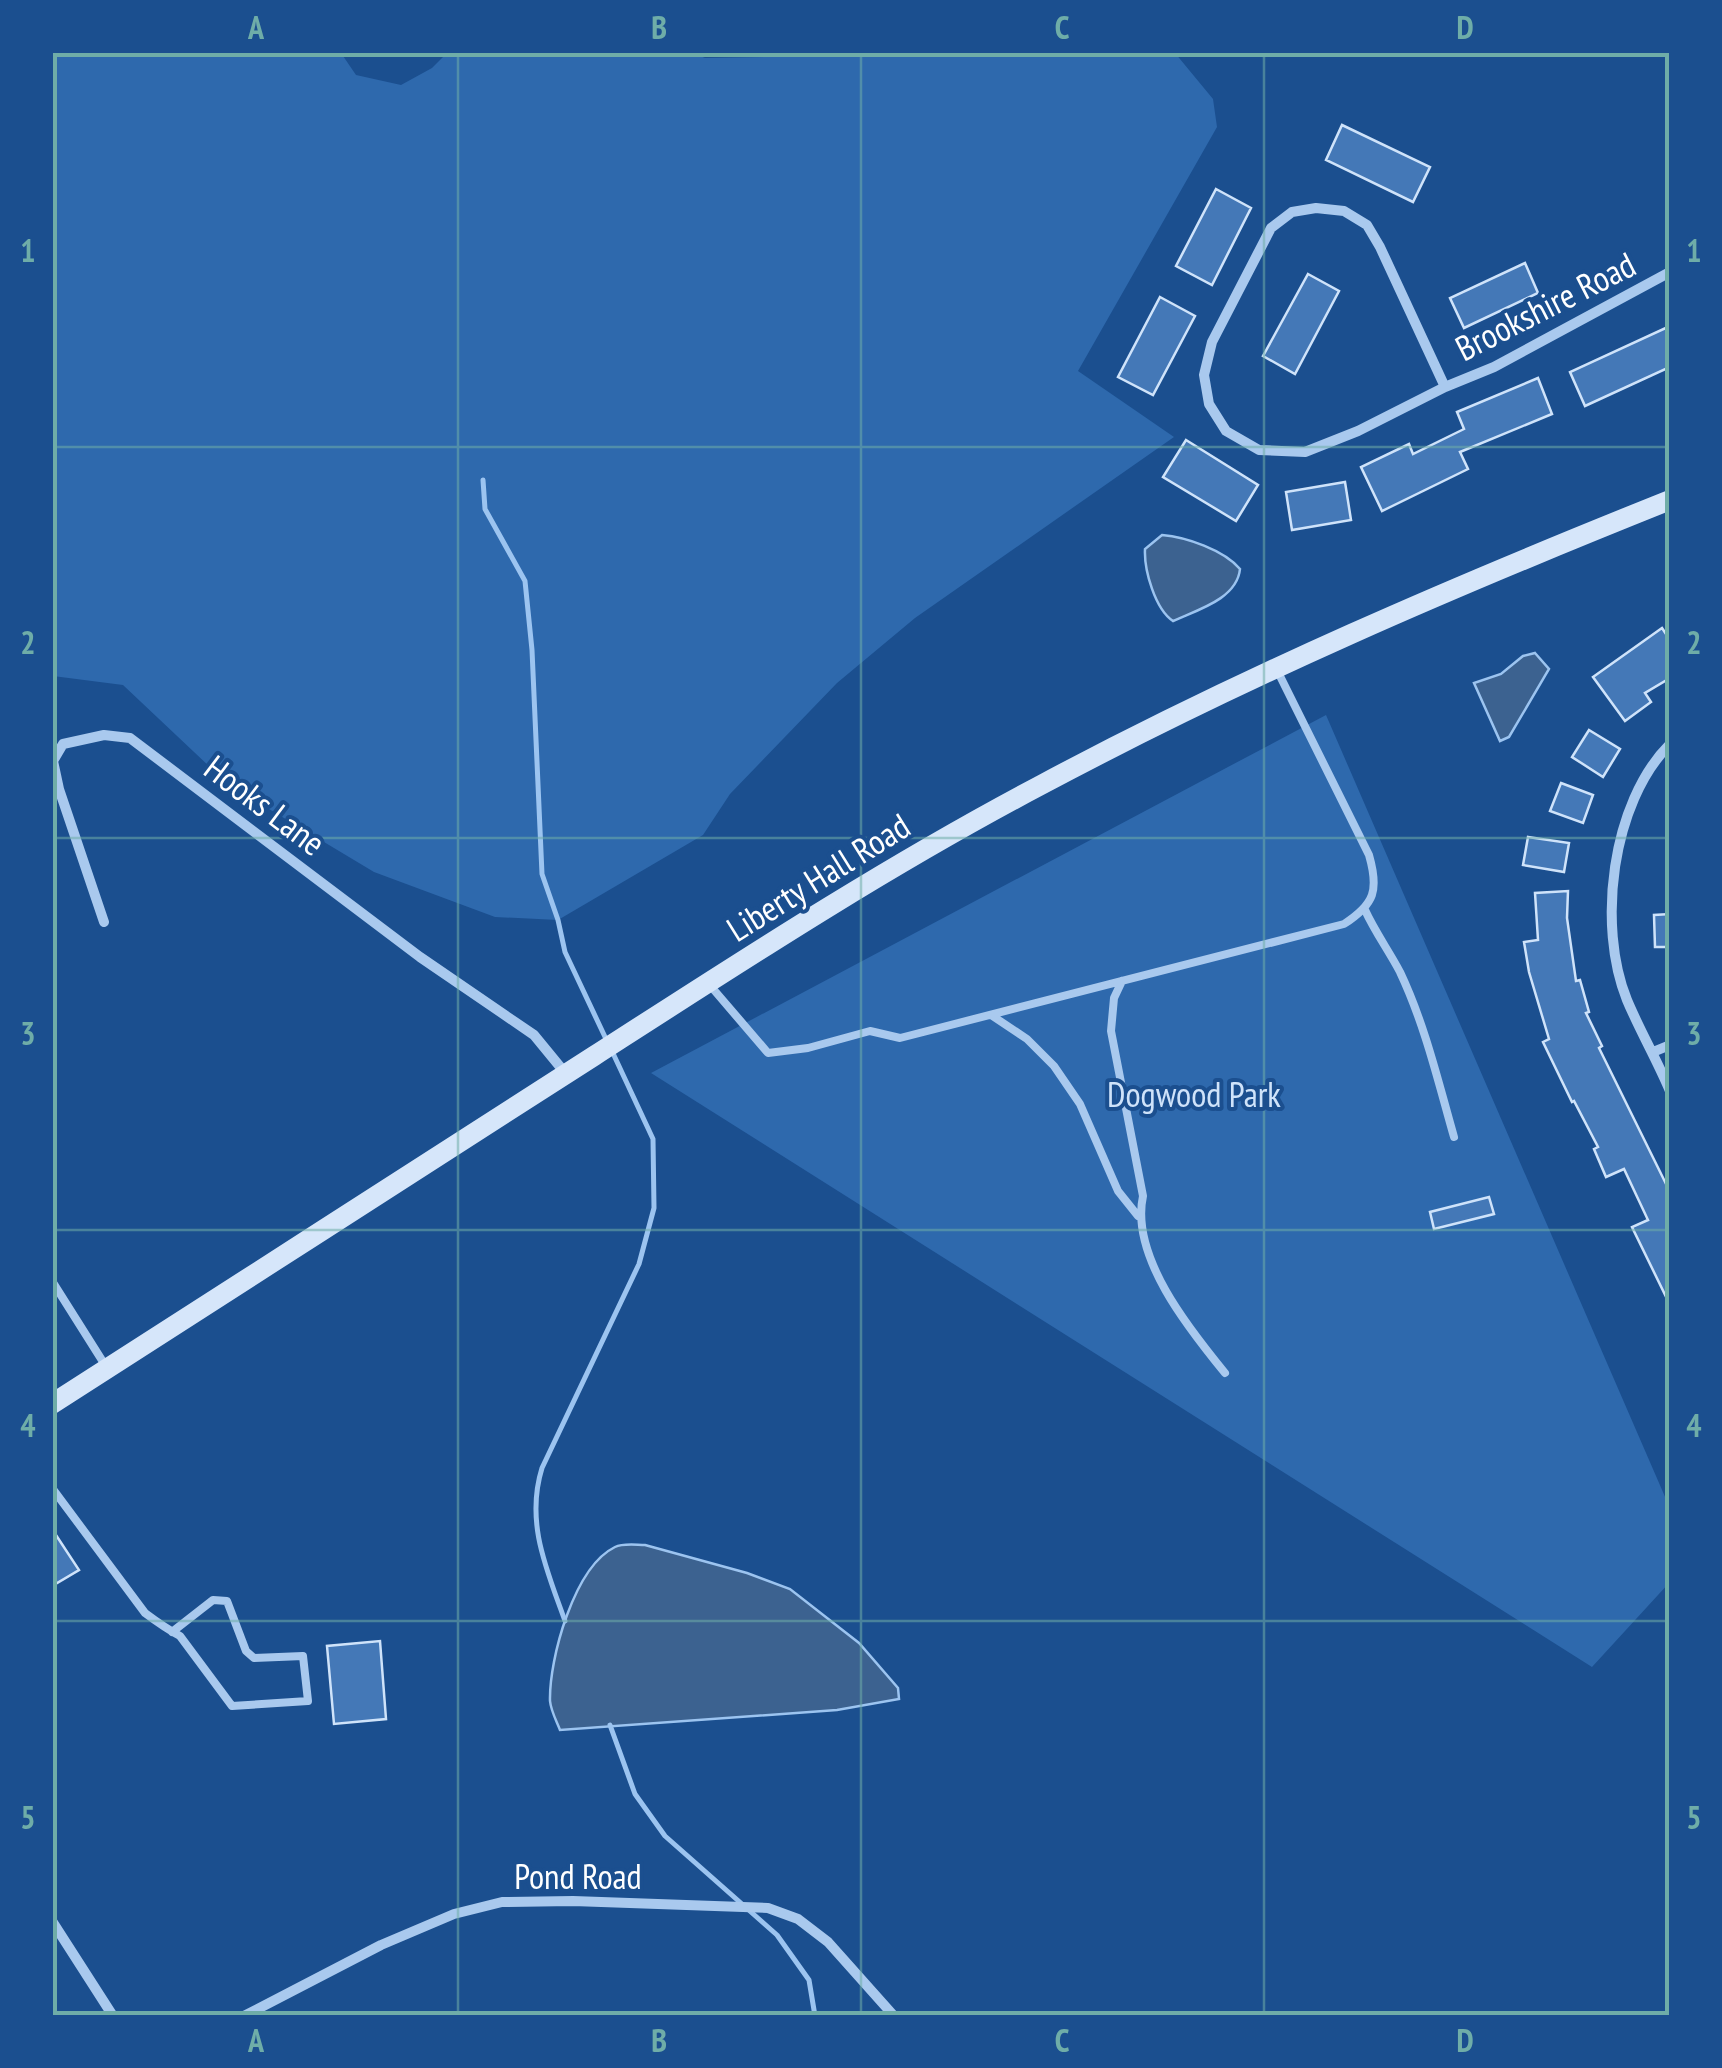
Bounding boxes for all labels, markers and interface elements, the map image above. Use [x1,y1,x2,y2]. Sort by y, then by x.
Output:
text: A [247,6,265,48]
text: B [651,6,667,48]
text: C [1055,6,1070,48]
text: D [1456,6,1474,48]
text: 1 [20,229,36,271]
text: 1 [1686,229,1702,271]
street label: Brookshire Road [1447,241,1643,371]
text: 2 [20,621,36,663]
text: 2 [1686,621,1702,663]
street label: Hooks Lane [195,745,335,865]
street label: Liberty Hall Road [718,803,918,951]
text: 3 [20,1012,36,1054]
text: 3 [1686,1012,1702,1054]
park label: Dogwood Park [1107,1071,1281,1117]
text: 4 [20,1404,36,1446]
text: 4 [1686,1404,1702,1446]
text: 5 [20,1796,36,1838]
text: 5 [1686,1796,1702,1838]
street label: Pond Road [514,1853,642,1899]
text: A [247,2019,265,2061]
text: B [651,2019,667,2061]
text: C [1055,2019,1070,2061]
text: D [1456,2019,1474,2061]

